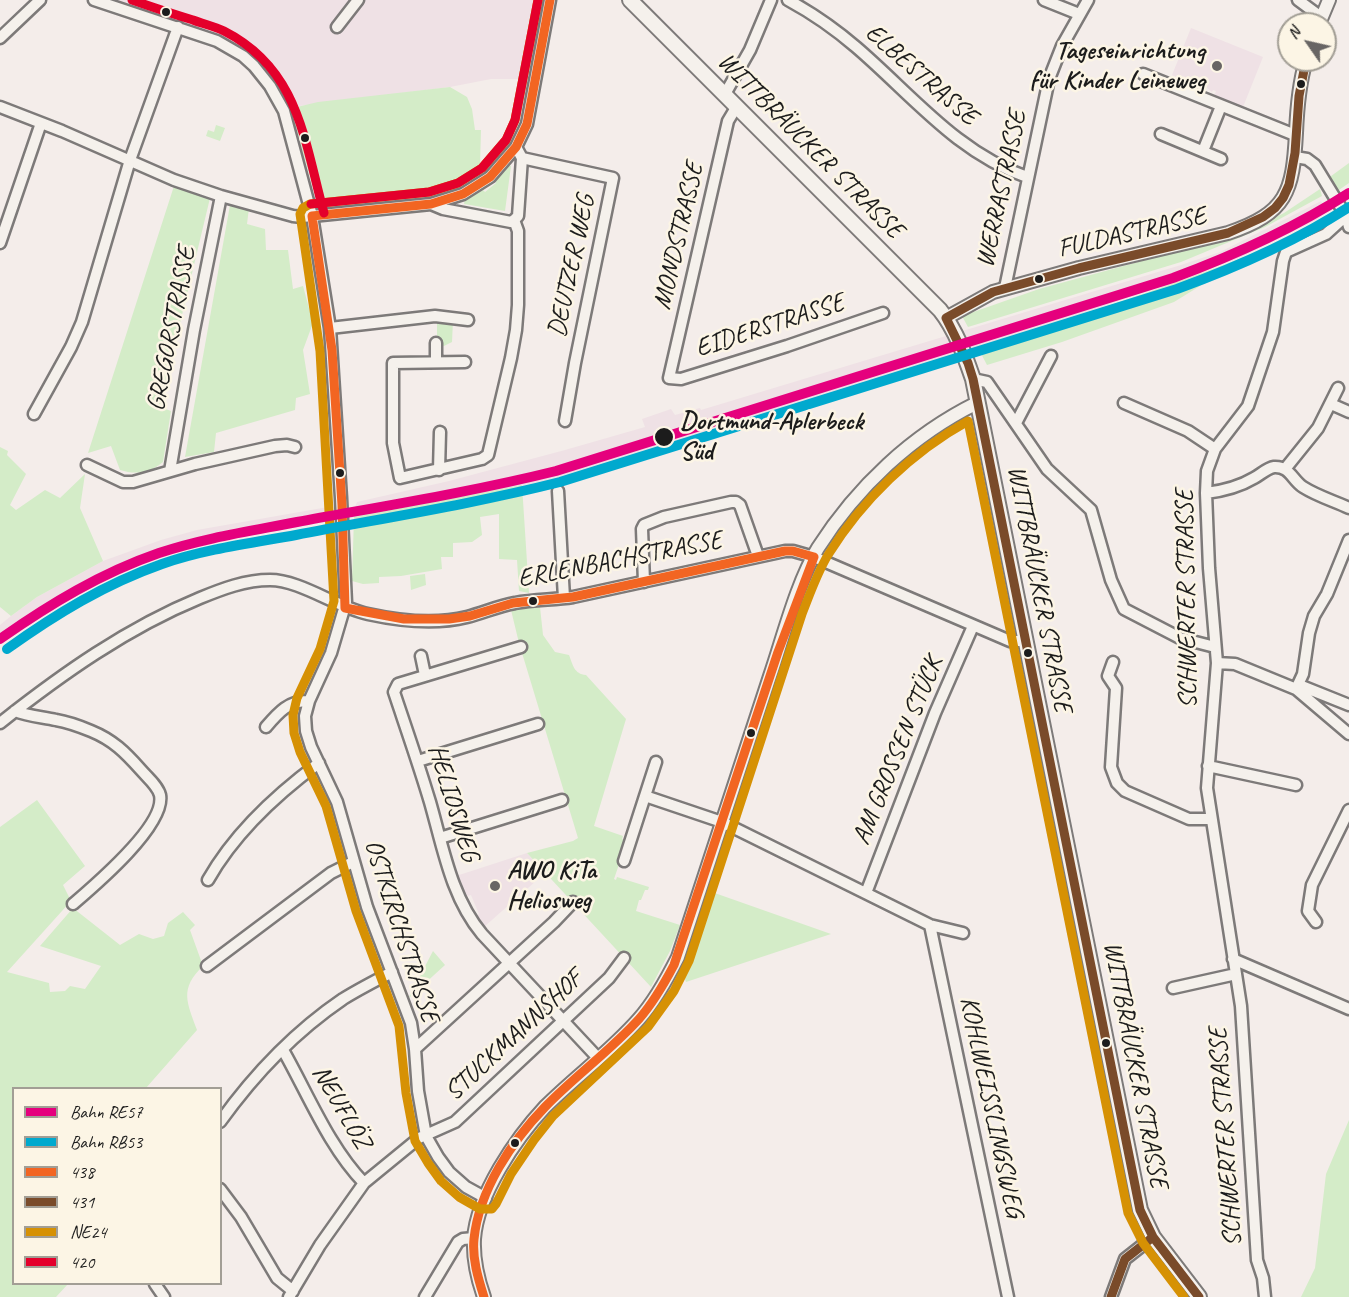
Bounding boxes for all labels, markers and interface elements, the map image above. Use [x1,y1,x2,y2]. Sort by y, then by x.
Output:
unlabelled marker [160,6,172,18]
north arrow [1277,12,1337,72]
street label: ELBESTRASSE [858,18,984,132]
text: N [1283,23,1305,43]
place label: Tageseinrichtung für Kinder Leineweg [1030,35,1205,96]
street label: WITTBRÄUCKER STRASSE [710,46,910,246]
marker: Tageseinrichtung für Kinder Leineweg [1210,59,1224,73]
unlabelled marker [1295,78,1307,90]
street label: WERRASTRASSE [970,108,1034,270]
unlabelled marker [299,132,311,144]
street label: MONDSTRASSE [647,160,711,312]
street label: DEUTZER WEG [542,192,602,340]
street label: FULDASTRASSE [1055,201,1209,265]
street label: GREGORSTRASSE [141,244,203,414]
unlabelled marker [1033,273,1045,285]
street label: EIDERSTRASSE [692,287,848,365]
place label: Dortmund-Aplerbeck Süd [680,406,863,467]
marker: Dortmund-Aplerbeck Süd [653,426,675,448]
street label: WITTBRÄUCKER STRASSE [1000,463,1078,715]
unlabelled marker [334,467,346,479]
street label: SCHWERTER STRASSE [1169,489,1205,709]
street label: ERLENBACHSTRASSE [515,525,725,595]
unlabelled marker [527,595,539,607]
unlabelled marker [1022,647,1034,659]
street label: AM GROSSEN STÜCK [846,653,950,849]
unlabelled marker [745,727,757,739]
street label: HELIOSWEG [420,741,486,865]
street label: OSTKIRCHSTRASSE [357,836,445,1026]
place label: AWO KiTa Heliosweg [507,855,596,916]
marker: AWO KiTa Heliosweg [488,879,502,893]
street label: WITTBRÄUCKER STRASSE [1096,939,1174,1191]
street label: STUCKMANNSHOF [439,964,589,1108]
street label: KOHLWEISSLINGSWEG [952,994,1030,1220]
street label: SCHWERTER STRASSE [1203,1026,1249,1248]
unlabelled marker [1100,1037,1112,1049]
street label: NEUFLÖZ [305,1060,377,1154]
legend [12,1087,222,1285]
text: Bahn RE57 [70,1101,143,1123]
text: Bahn RB53 [70,1131,142,1153]
unlabelled marker [509,1137,521,1149]
text: 438 [70,1161,94,1183]
text: 431 [70,1191,94,1213]
text: NE24 [70,1221,107,1243]
text: 420 [70,1251,94,1273]

